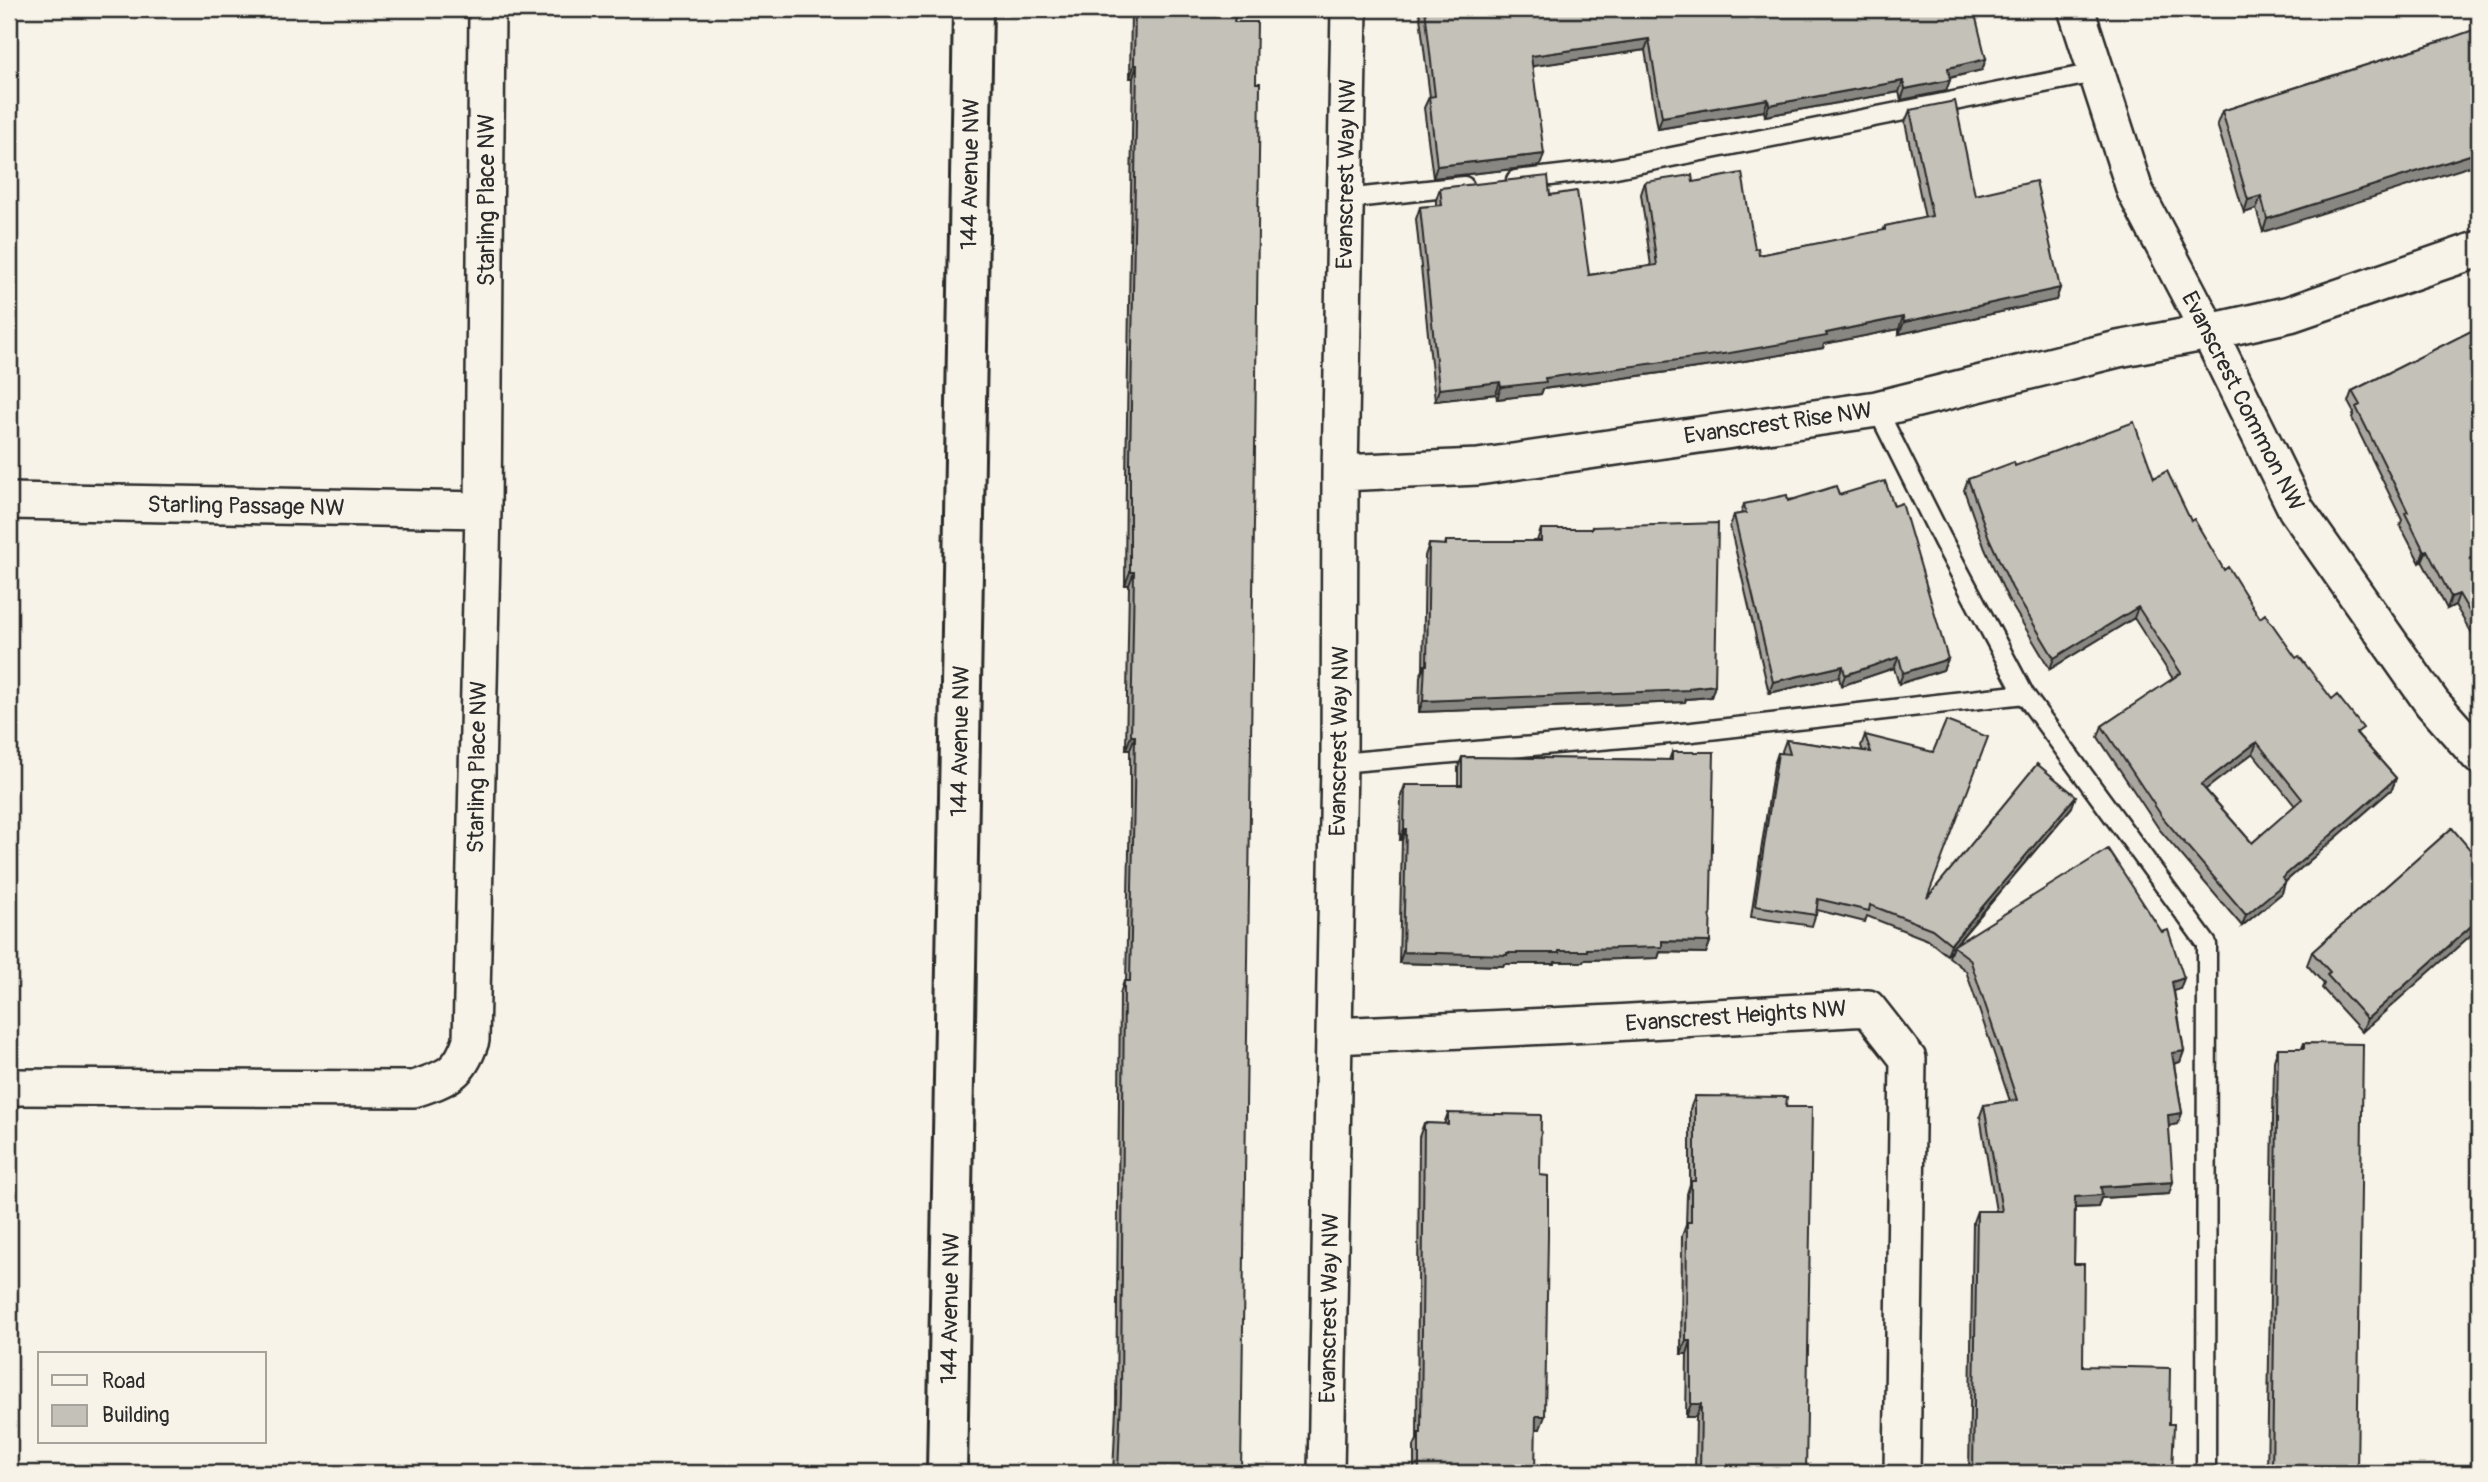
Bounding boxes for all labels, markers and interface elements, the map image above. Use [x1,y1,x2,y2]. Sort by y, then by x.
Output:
street label: Evanscrest Way NW [1330,78,1362,270]
street label: 144 Avenue NW [954,98,986,250]
street label: Starling Place NW [472,114,501,286]
street label: Evanscrest Common NW [2175,286,2311,516]
street label: Evanscrest Rise NW [1682,395,1874,451]
street label: Starling Passage NW [147,490,345,522]
street label: Evanscrest Way NW [1323,645,1355,837]
street label: 144 Avenue NW [944,665,976,817]
street label: Starling Place NW [461,680,493,854]
street label: Evanscrest Heights NW [1624,994,1848,1038]
street label: Evanscrest Way NW [1313,1212,1345,1404]
street label: 144 Avenue NW [934,1232,966,1384]
legend [38,1352,266,1444]
text: Road [102,1368,146,1395]
text: Building [102,1402,169,1429]

